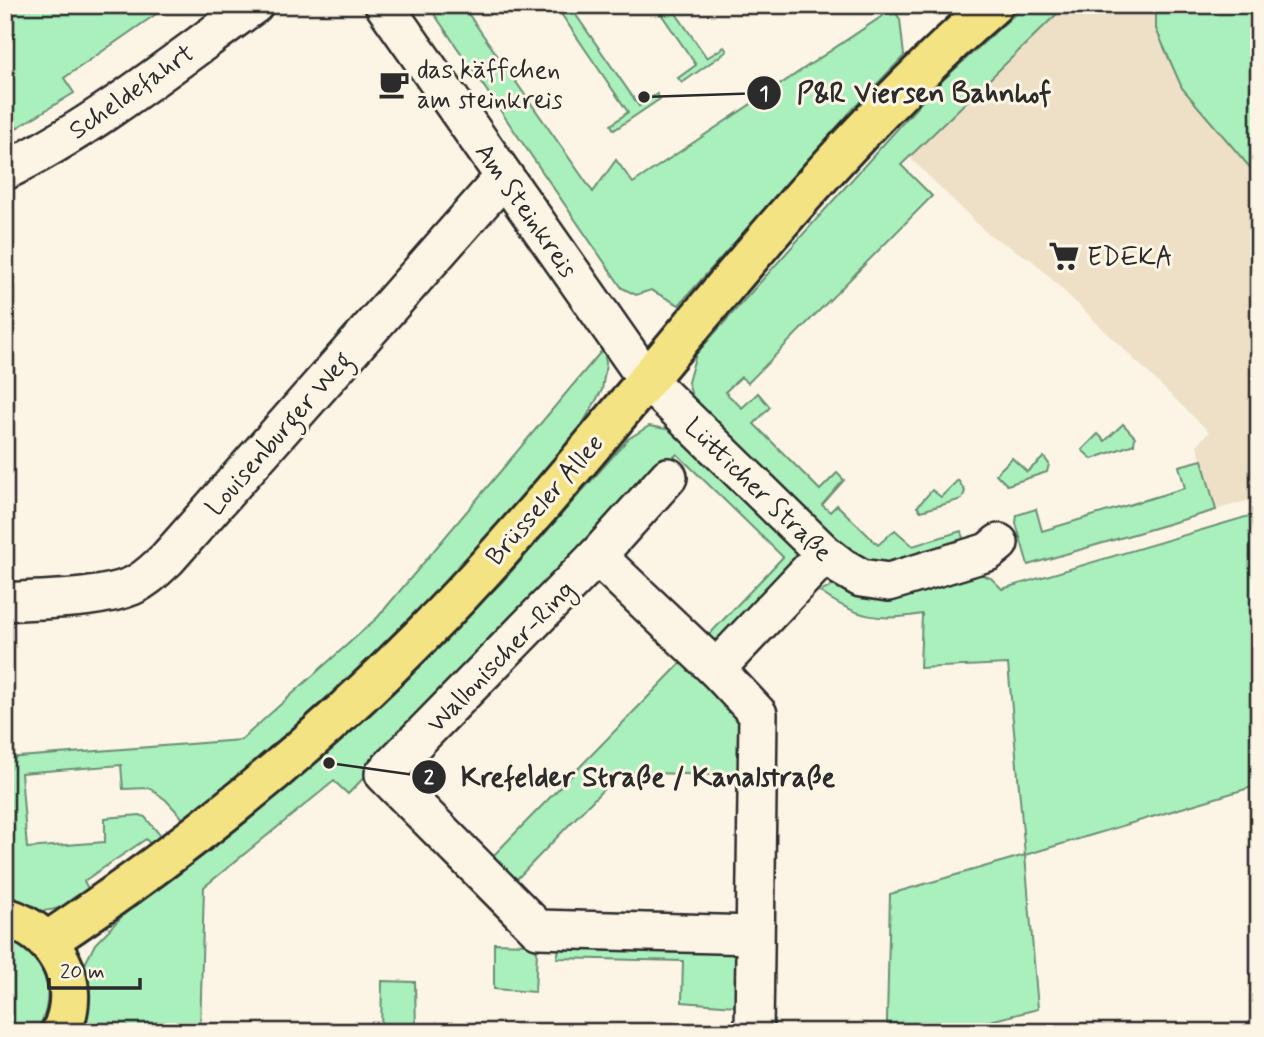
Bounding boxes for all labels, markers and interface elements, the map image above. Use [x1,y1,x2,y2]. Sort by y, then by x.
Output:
street label: Scheldefahrt [63,37,202,148]
place label: das käffchen am steinkreis [417,54,563,118]
cafe icon: das käffchen am steinkreis [377,67,411,101]
callout: P&R Viersen Bahnhof [747,68,1066,117]
text: P&R Viersen Bahnhof [797,76,1051,113]
text: 1 [759,80,769,108]
street label: Am Steinkreis [466,137,584,285]
supermarket icon: EDEKA [1047,239,1081,273]
place label: EDEKA [1087,241,1173,275]
street label: Louisenburger Weg [199,345,363,526]
street label: Lütticher Straße [676,411,839,570]
street label: Brüsseler Allee [479,427,612,573]
street label: Wallonischer-Ring [420,574,584,742]
callout: Krefelder Straße / Kanalstraße [412,752,849,801]
text: Krefelder Straße / Kanalstraße [461,760,836,797]
text: 2 [424,764,435,792]
scale bar [49,946,140,990]
text: 20 m [60,958,105,986]

